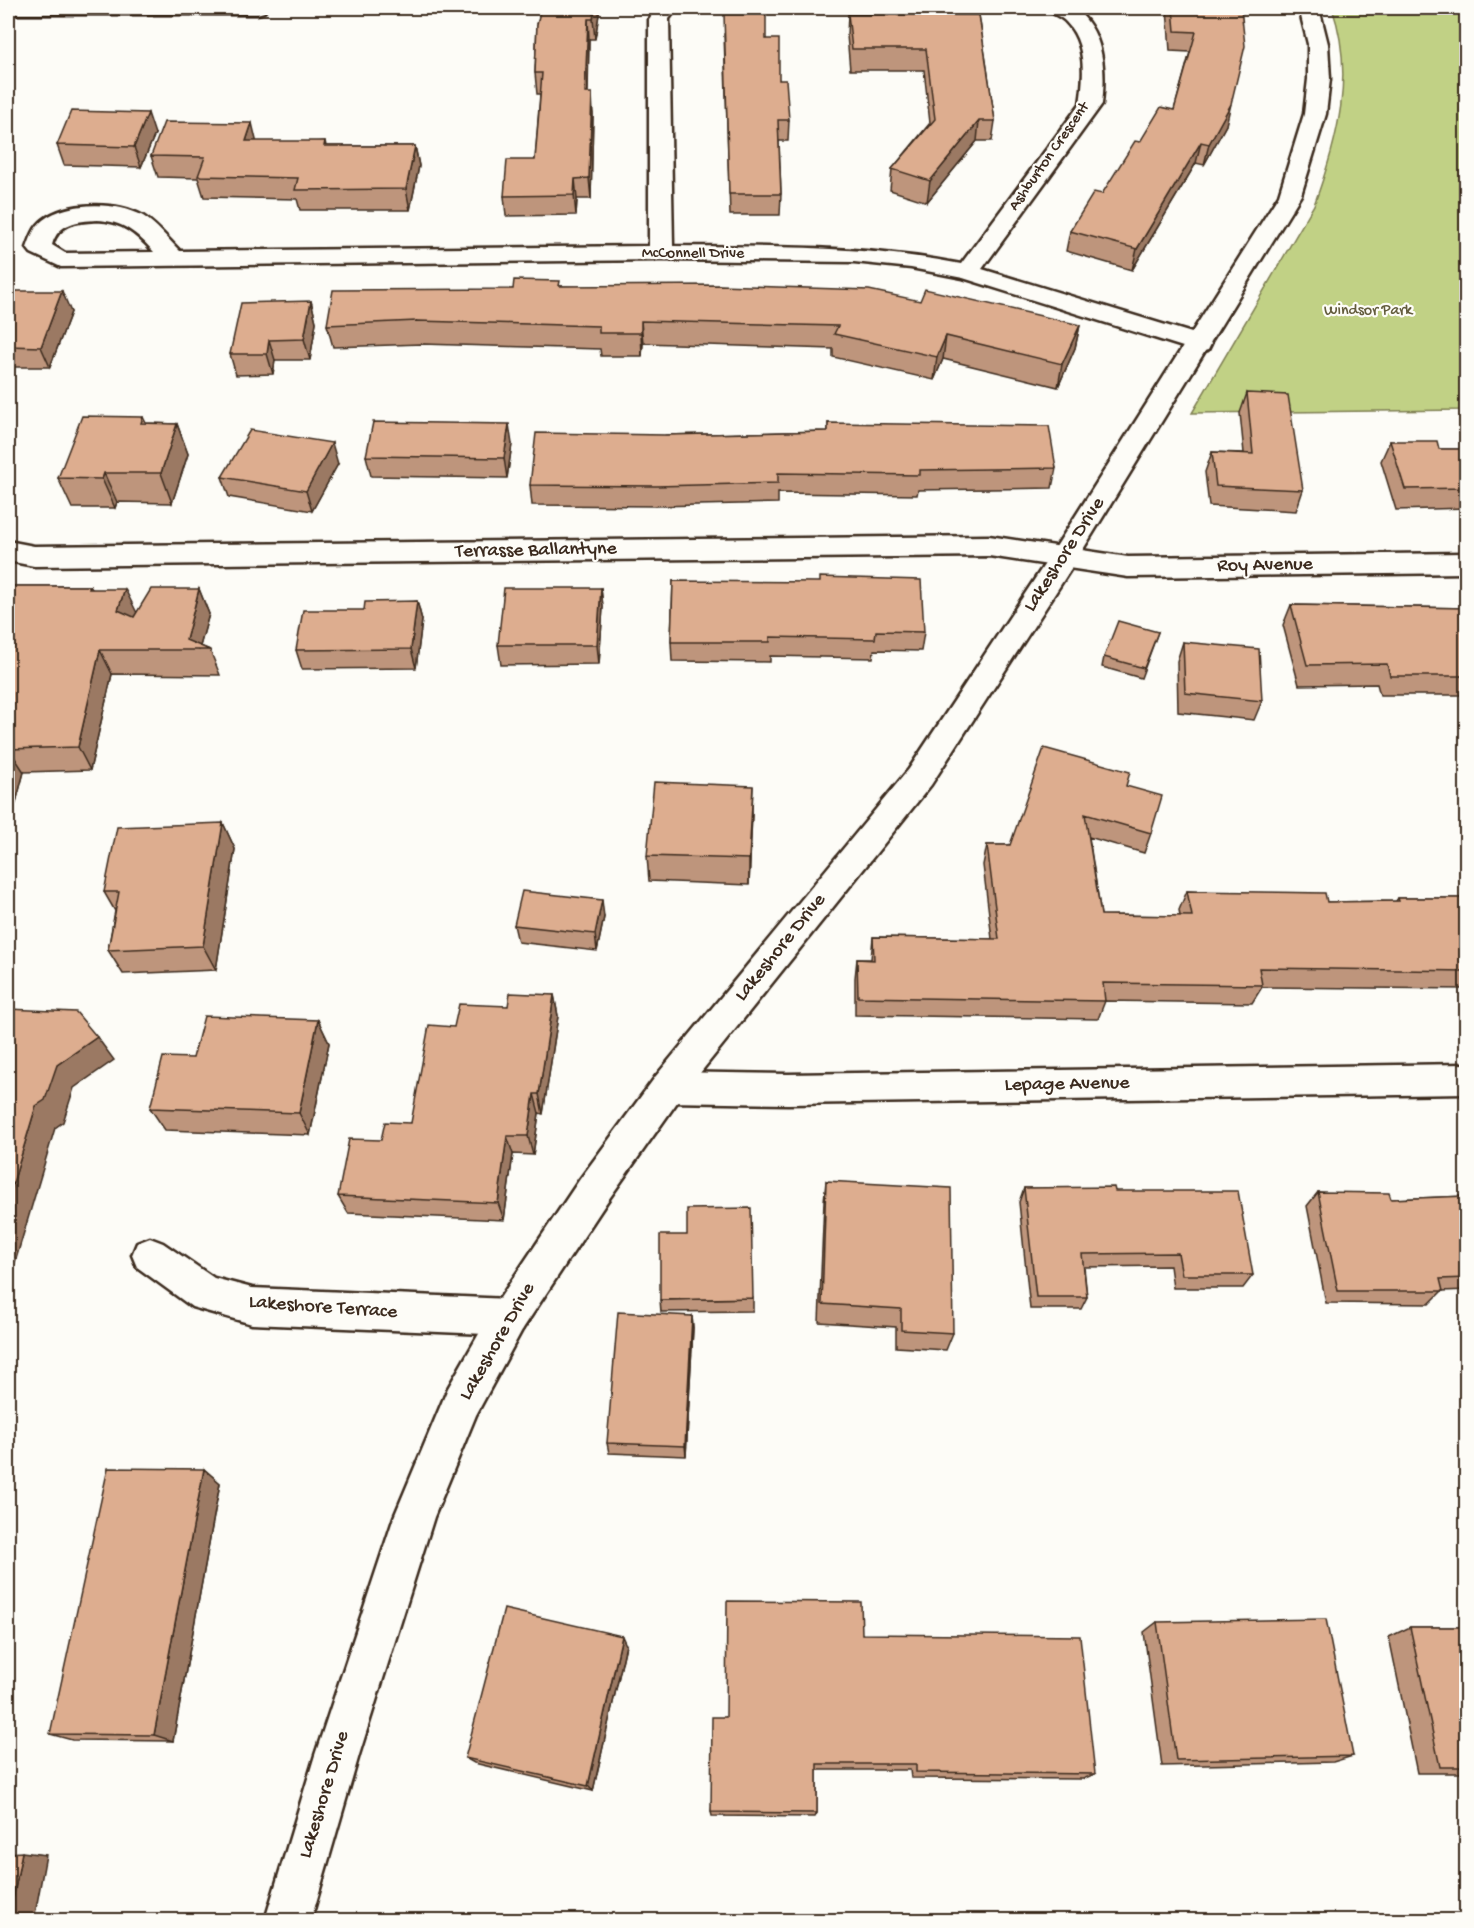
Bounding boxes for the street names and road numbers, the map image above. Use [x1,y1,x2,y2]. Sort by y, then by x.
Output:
street label: Ashburton Crescent [1005,98,1095,215]
street label: McConnell Drive [642,245,745,264]
street label: Lakeshore Drive [1019,493,1111,617]
street label: Terrasse Ballantyne [454,538,618,564]
street label: Roy Avenue [1217,554,1314,578]
street label: Lakeshore Drive [731,889,832,1006]
street label: Lepage Avenue [1004,1072,1130,1098]
street label: Lakeshore Drive [455,1279,541,1405]
street label: Lakeshore Terrace [248,1291,399,1325]
street label: Lakeshore Drive [295,1728,355,1861]

